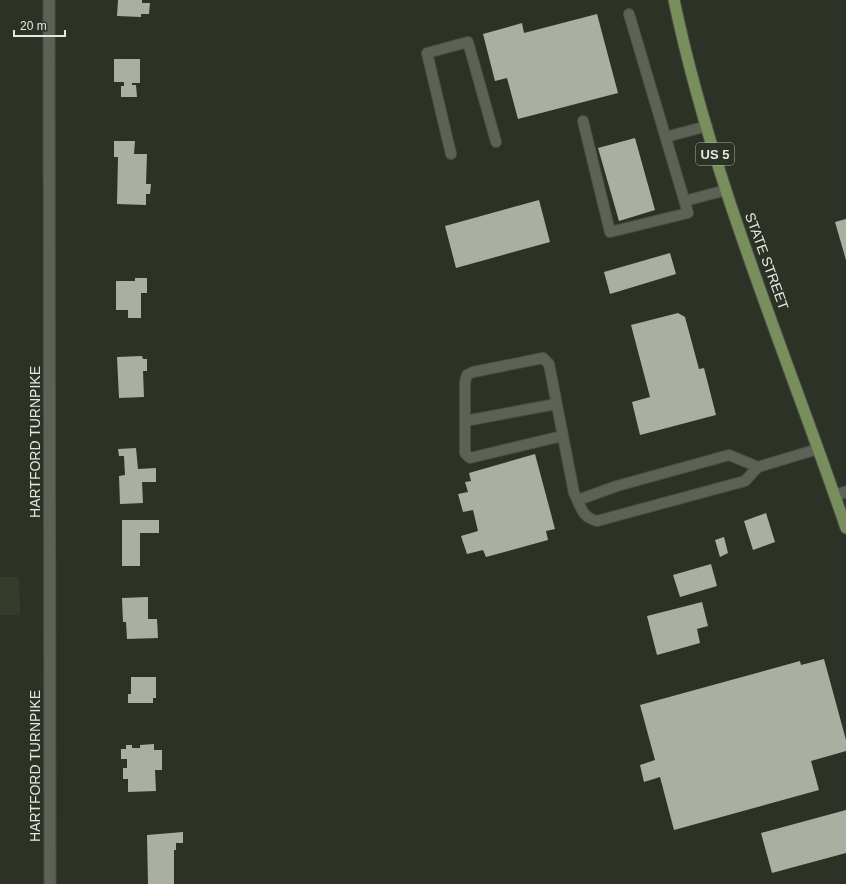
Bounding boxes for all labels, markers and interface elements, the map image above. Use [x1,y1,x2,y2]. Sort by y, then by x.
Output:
scale bar [14,12,65,38]
text: 20 m [20,19,47,33]
road number: US 5 [696,143,734,165]
street label: STATE STREET [742,210,792,312]
street label: HARTFORD TURNPIKE [27,366,43,518]
street label: HARTFORD TURNPIKE [27,690,43,842]

